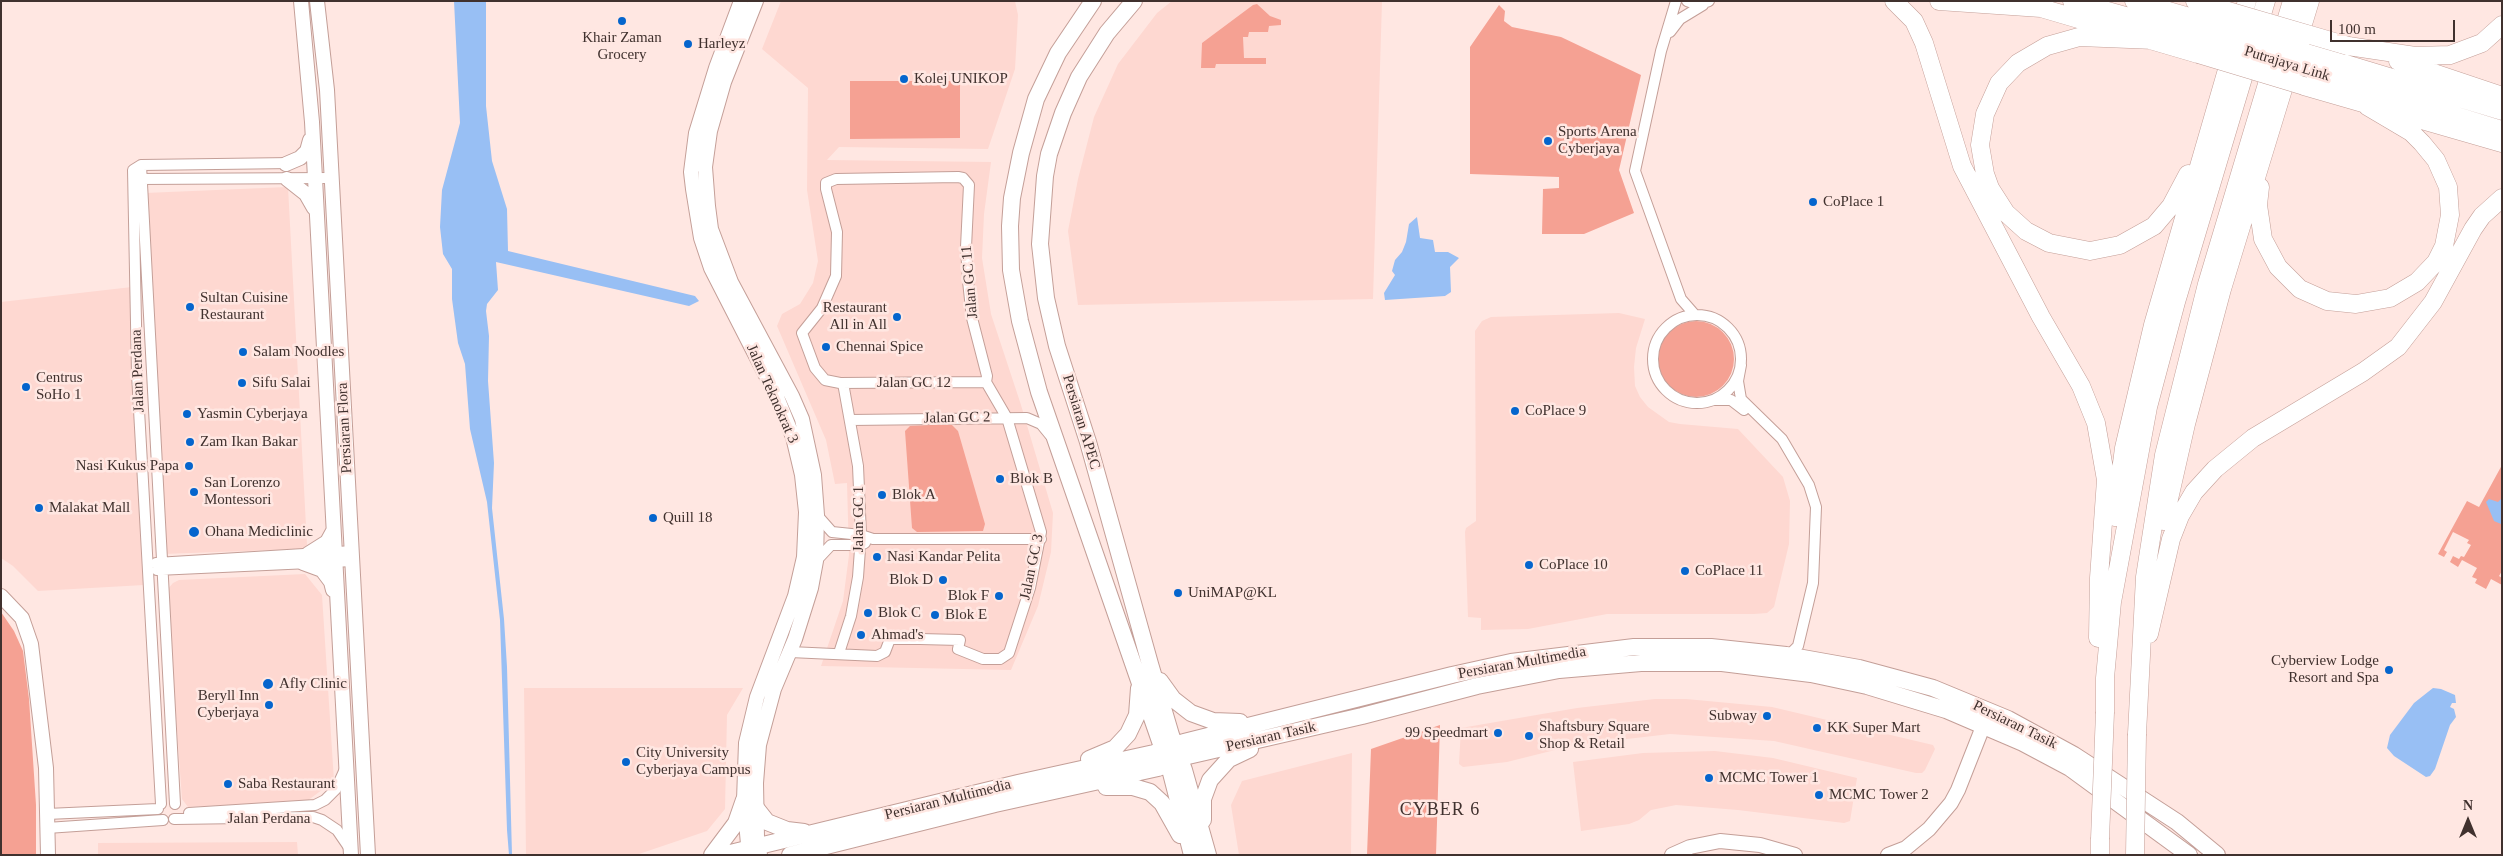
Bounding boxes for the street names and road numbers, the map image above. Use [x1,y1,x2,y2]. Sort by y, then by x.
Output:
street label: Putrajaya Link [2242,42,2332,86]
street label: Jalan GC 11 [958,245,982,319]
street label: Jalan Perdana [128,329,148,413]
street label: Jalan Teknokrat 3 [742,342,802,446]
street label: Persiaran APEC [1058,373,1104,471]
street label: Jalan GC 12 [877,374,951,392]
street label: Persiaran Flora [334,382,356,474]
street label: Jalan GC 2 [924,408,990,428]
street label: Jalan GC 1 [850,486,868,552]
street label: Jalan GC 3 [1016,533,1048,601]
street label: Persiaran Multimedia [1457,643,1587,683]
street label: Persiaran Tasik [1970,697,2060,753]
street label: Persiaran Tasik [1224,718,1318,756]
street label: Persiaran Multimedia [883,776,1013,824]
street label: Jalan Perdana [228,810,310,828]

